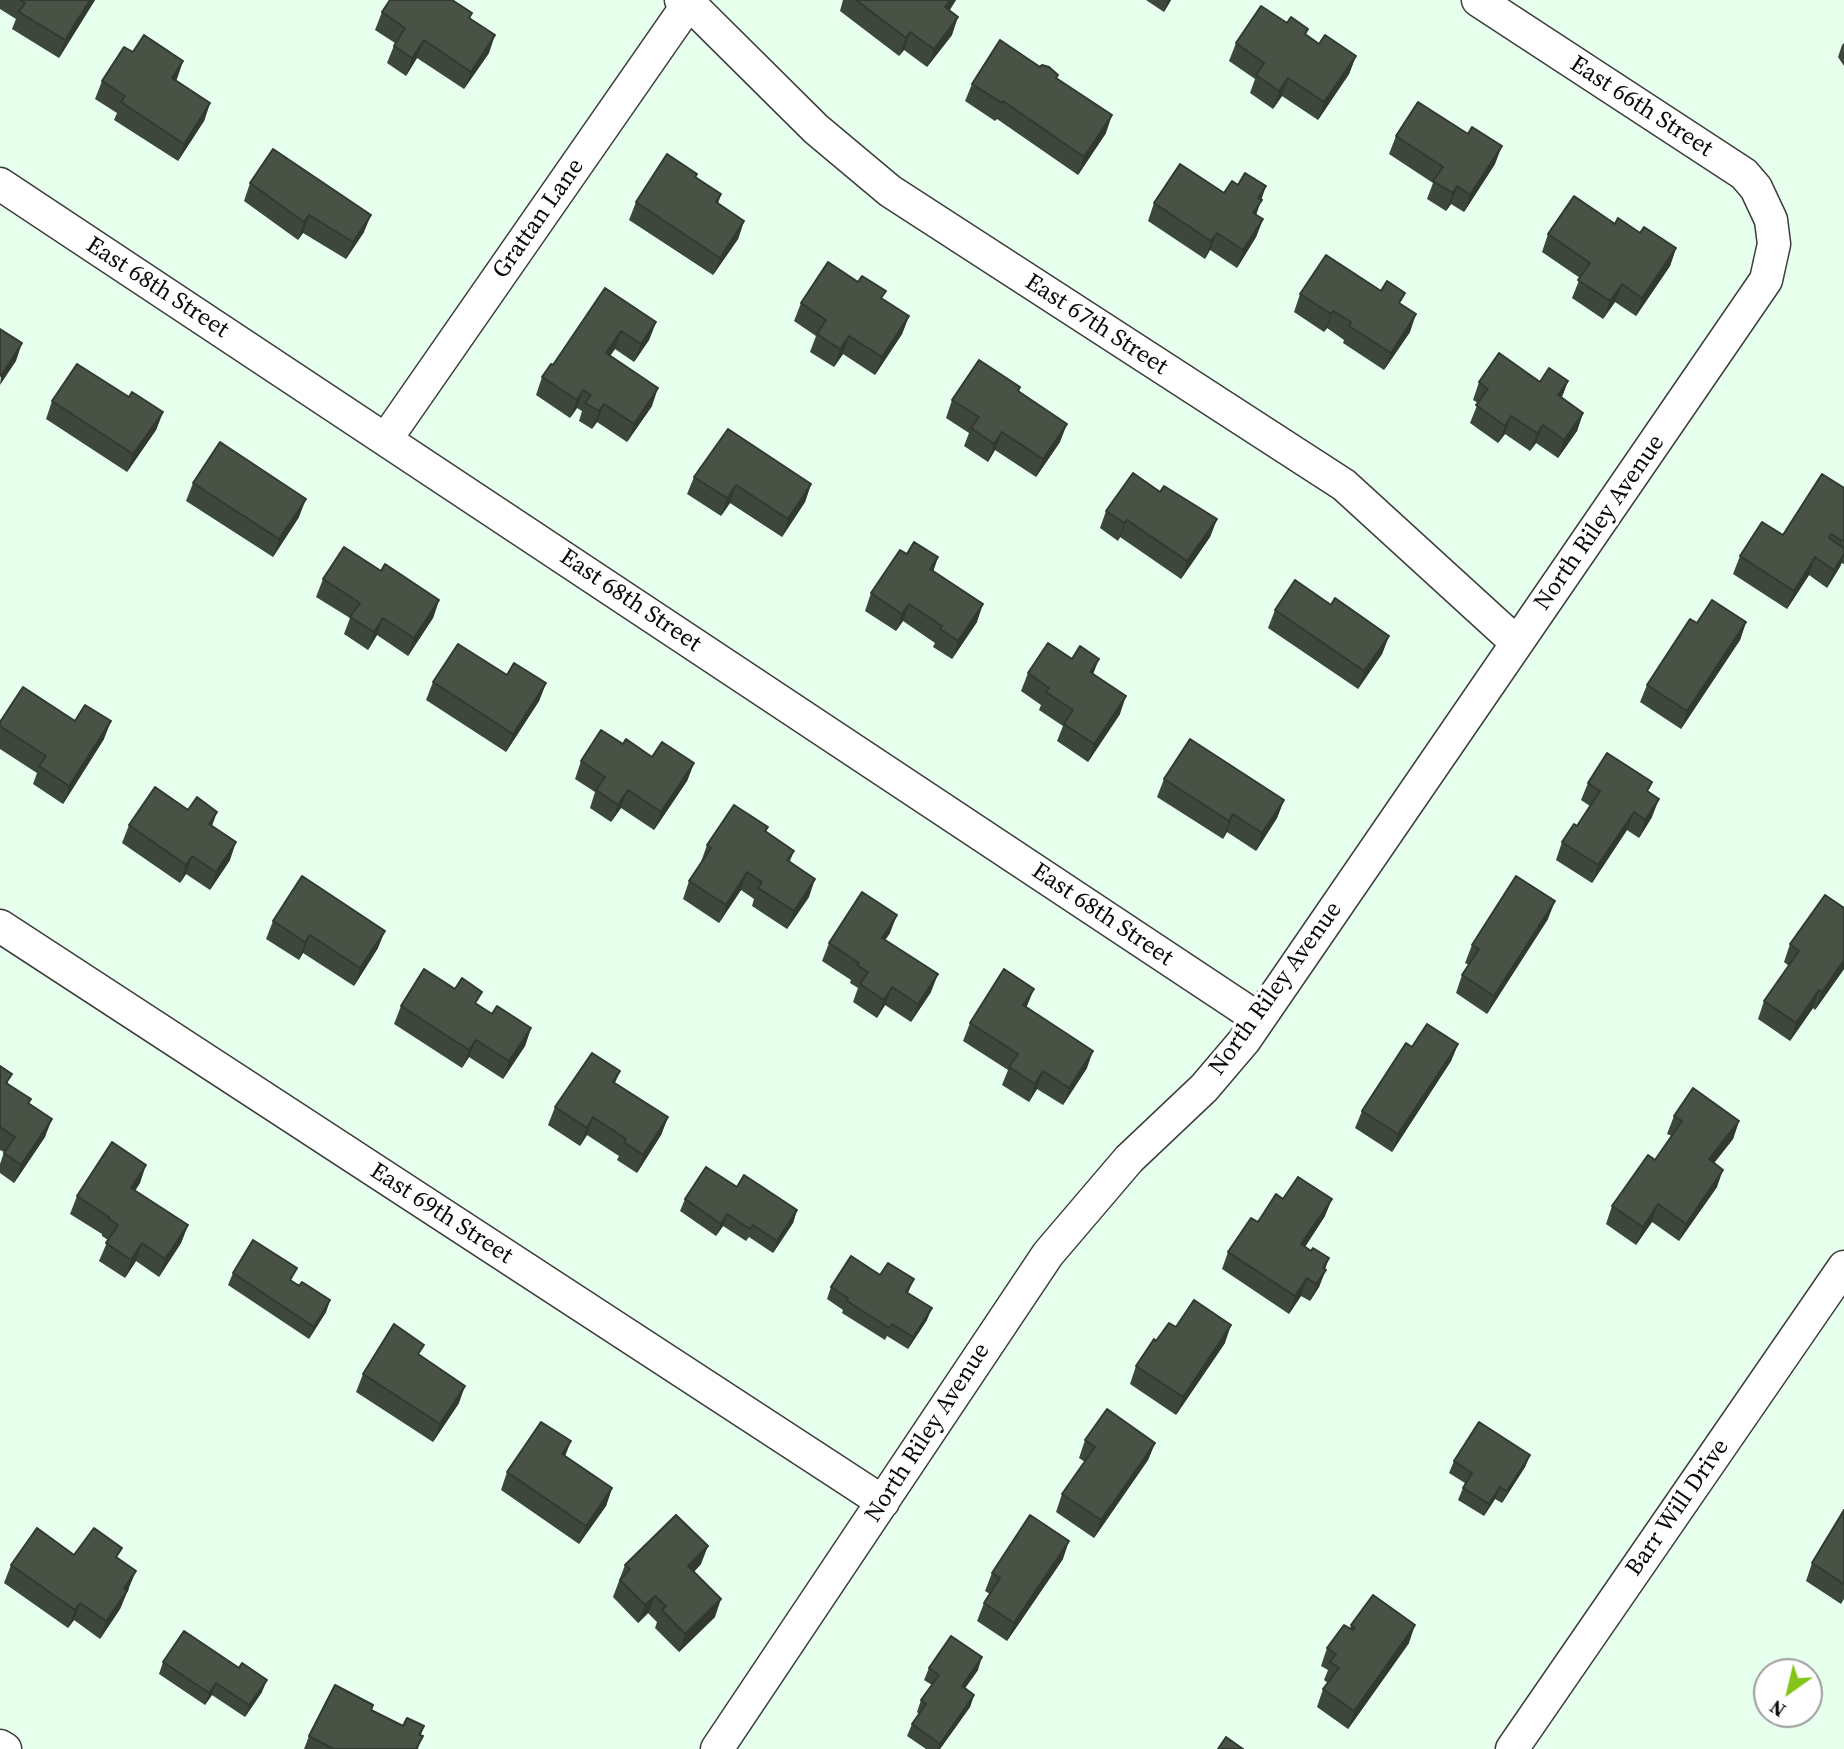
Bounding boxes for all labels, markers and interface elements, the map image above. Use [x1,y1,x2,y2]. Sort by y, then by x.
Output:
street label: East 66th Street [1564,50,1718,164]
street label: Grattan Lane [487,154,591,284]
street label: East 68th Street [80,231,234,345]
street label: East 67th Street [1019,268,1173,382]
street label: North Riley Avenue [1529,430,1671,616]
street label: East 68th Street [554,543,706,659]
street label: East 68th Street [1026,857,1178,973]
street label: North Riley Avenue [1203,897,1349,1081]
street label: East 69th Street [364,1157,518,1271]
street label: North Riley Avenue [859,1338,997,1528]
street label: Barr Will Drive [1620,1434,1736,1582]
north arrow [1753,1658,1823,1728]
text: N [1764,1694,1790,1723]

